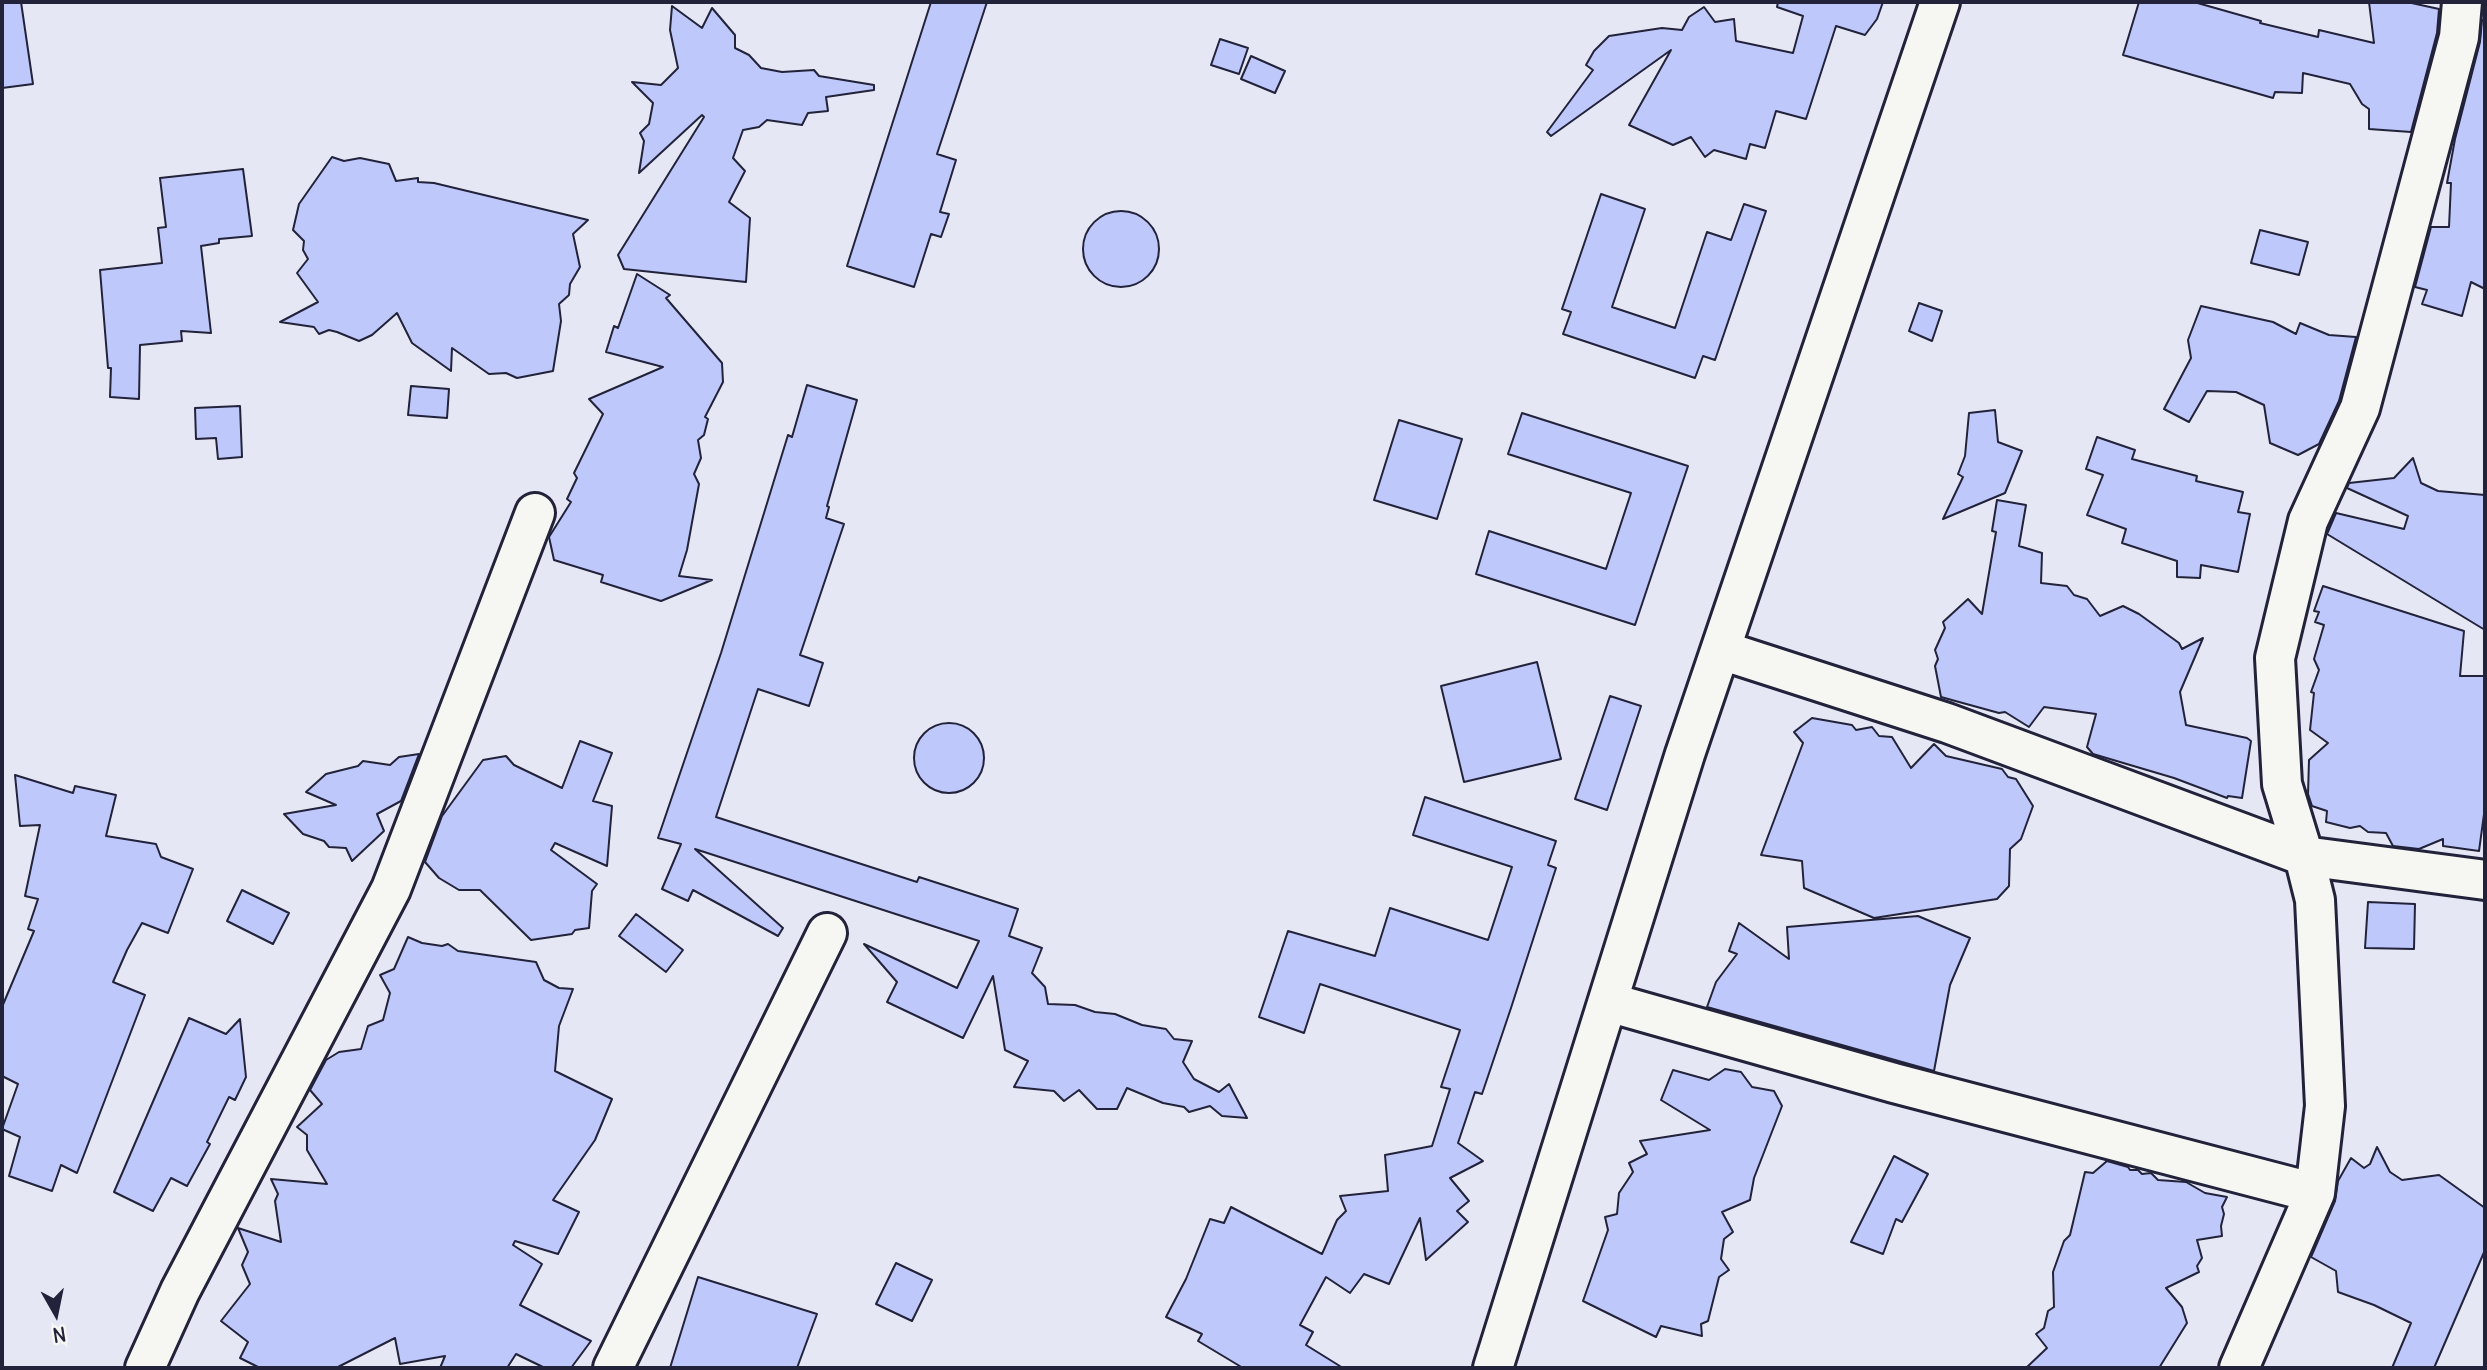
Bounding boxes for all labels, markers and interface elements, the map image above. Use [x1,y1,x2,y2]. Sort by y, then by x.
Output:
north arrow [21,1279,91,1349]
text: N [51,1322,68,1348]

